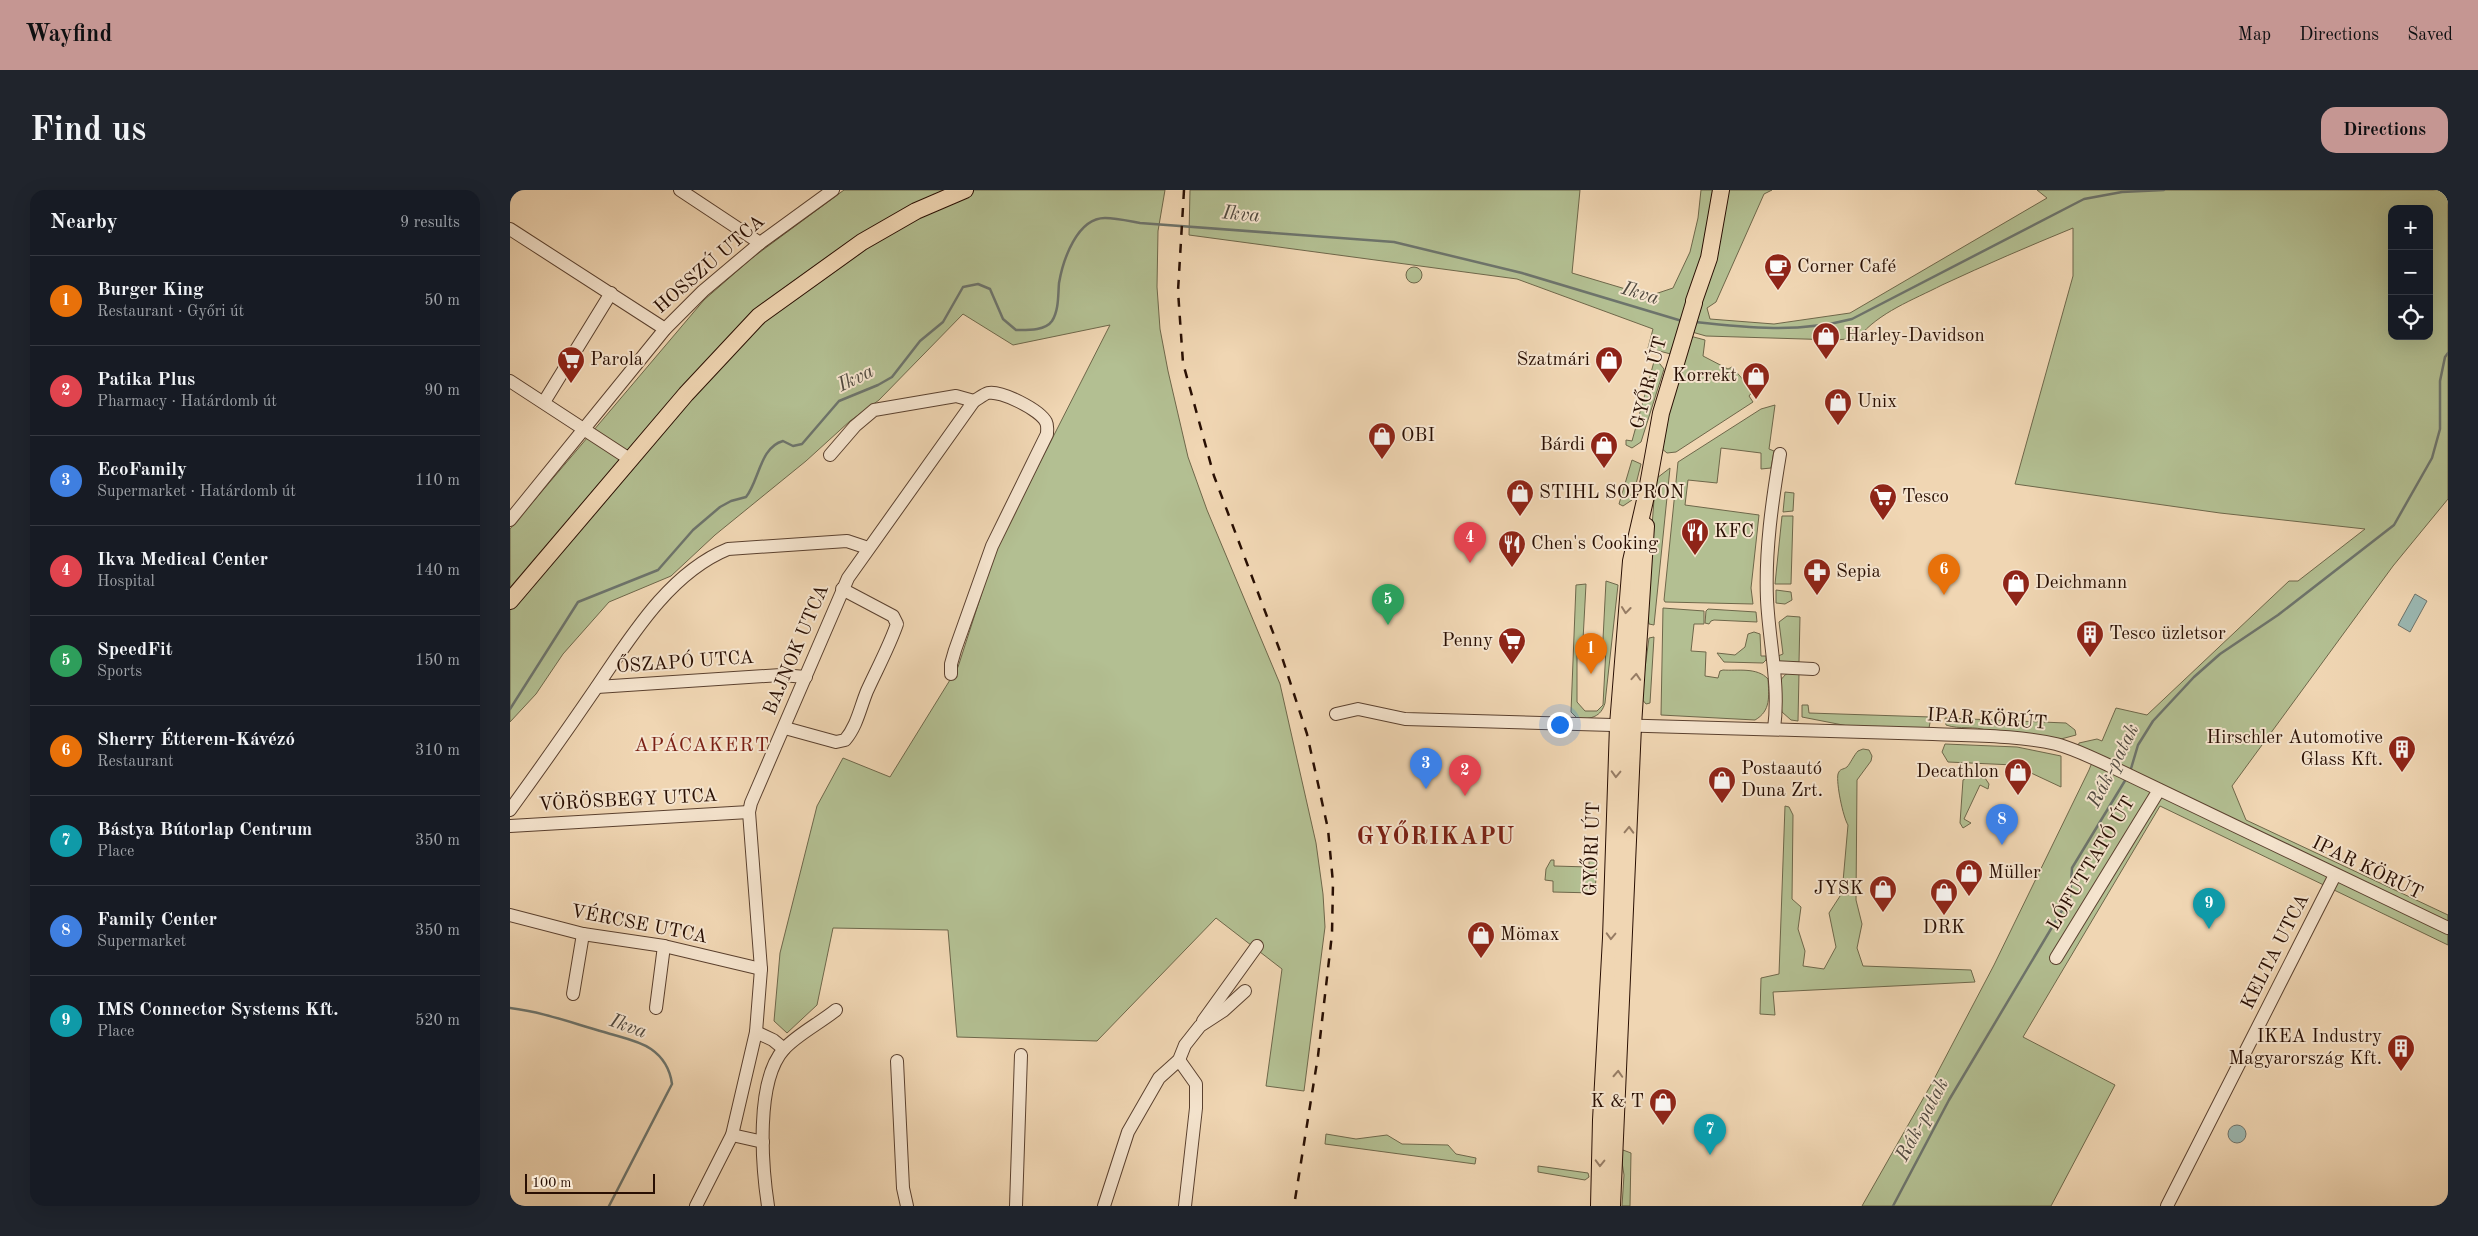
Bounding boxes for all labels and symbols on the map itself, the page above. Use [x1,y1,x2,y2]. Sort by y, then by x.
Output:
water label: Ikva [1220,203,1261,227]
street label: HOSSZÚ UTCA [648,208,769,318]
cafe icon: Corner Café [1763,252,1793,291]
place label: Corner Café [1797,258,1896,277]
water label: Ikva [1618,279,1661,309]
shop icon: Harley-Davidson [1811,321,1841,360]
place label: Harley-Davidson [1845,327,1985,346]
street label: GYŐRI ÚT [1624,334,1671,431]
supermarket icon: Parola [556,345,586,384]
shop icon: Szatmári [1594,345,1624,384]
place label: Parola [590,351,644,370]
place label: Szatmári [1516,351,1590,370]
shop icon: Korrekt [1741,361,1771,400]
water label: Ikva [834,362,878,397]
place label: Korrekt [1672,367,1737,386]
shop icon: Unix [1823,387,1853,426]
place label: Unix [1857,393,1897,412]
shop icon: OBI [1367,421,1397,460]
place label: OBI [1401,427,1435,446]
shop icon: Bárdi [1589,430,1619,469]
place label: Bárdi [1540,436,1585,455]
shop icon: STIHL SOPRON [1505,478,1535,517]
supermarket icon: Tesco [1868,482,1898,521]
place label: STIHL SOPRON [1539,484,1685,503]
place label: Tesco [1902,488,1949,507]
restaurant icon: KFC [1680,517,1710,556]
pin: 4 [1454,522,1486,563]
place label: KFC [1714,523,1754,542]
restaurant icon: Chen's Cooking [1497,529,1527,568]
place label: Chen's Cooking [1531,535,1659,554]
pin: 6 [1928,554,1960,595]
pharmacy icon: Sepia [1802,557,1832,596]
place label: Sepia [1836,563,1881,582]
shop icon: Deichmann [2001,568,2031,607]
place label: Deichmann [2035,574,2127,593]
street label: BAJNOK UTCA [761,582,833,718]
pin: 5 [1372,584,1404,625]
one-way arrow [1621,606,1632,614]
building icon: Tesco üzletsor [2075,619,2105,658]
place label: Tesco üzletsor [2109,625,2226,644]
supermarket icon: Penny [1497,626,1527,665]
place label: Penny [1442,632,1493,651]
pin: 1 [1575,633,1607,674]
street label: ŐSZAPÓ UTCA [615,644,755,677]
one-way arrow [1630,673,1641,681]
street label: IPAR KÖRÚT [1926,701,2048,734]
your location [1547,712,1573,738]
water label: Rák-patak [2084,721,2144,812]
place label: Hirschler Automotive Glass Kft. [2206,729,2383,770]
district label: APÁCAKERT [634,733,770,756]
building icon: Hirschler Automotive Glass Kft. [2387,734,2417,773]
pin: 3 [1410,748,1442,789]
pin: 2 [1449,755,1481,796]
shop icon: Decathlon [2003,757,2033,796]
place label: Postaautó Duna Zrt. [1741,760,1823,801]
place label: Decathlon [1916,763,1999,782]
shop icon: Postaautó Duna Zrt. [1707,765,1737,804]
one-way arrow [1610,770,1621,778]
street label: VÖRÖSBEGY UTCA [538,783,718,815]
street label: LÓFUTTATÓ ÚT [2040,791,2139,934]
street label: GYŐRI ÚT [1577,801,1604,897]
pin: 8 [1986,804,2018,845]
district label: GYŐRIKAPU [1356,820,1516,850]
one-way arrow [1624,826,1634,834]
street label: IPAR KÖRÚT [2309,830,2428,904]
shop icon: Müller [1954,858,1984,897]
place label: Müller [1988,864,2041,883]
shop icon: JYSK [1868,874,1898,913]
shop icon: DRK [1929,877,1959,916]
place label: JYSK [1814,880,1864,899]
pin: 9 [2193,888,2225,929]
street label: KELTA UTCA [2239,891,2313,1013]
street label: VÉRCSE UTCA [569,898,710,948]
place label: DRK [1923,919,1965,938]
shop icon: Mömax [1466,920,1496,959]
place label: Mömax [1500,926,1560,945]
one-way arrow [1606,933,1617,941]
water label: Ikva [606,1011,650,1043]
place label: IKEA Industry Magyarország Kft. [2228,1028,2382,1069]
building icon: IKEA Industry Magyarország Kft. [2386,1033,2416,1072]
one-way arrow [1613,1070,1624,1078]
water label: Rák-patak [1892,1075,1953,1166]
shop icon: K & T [1648,1087,1678,1126]
place label: K & T [1590,1093,1644,1112]
pin: 7 [1694,1114,1726,1155]
one-way arrow [1595,1160,1605,1167]
scale bar [525,1171,655,1194]

